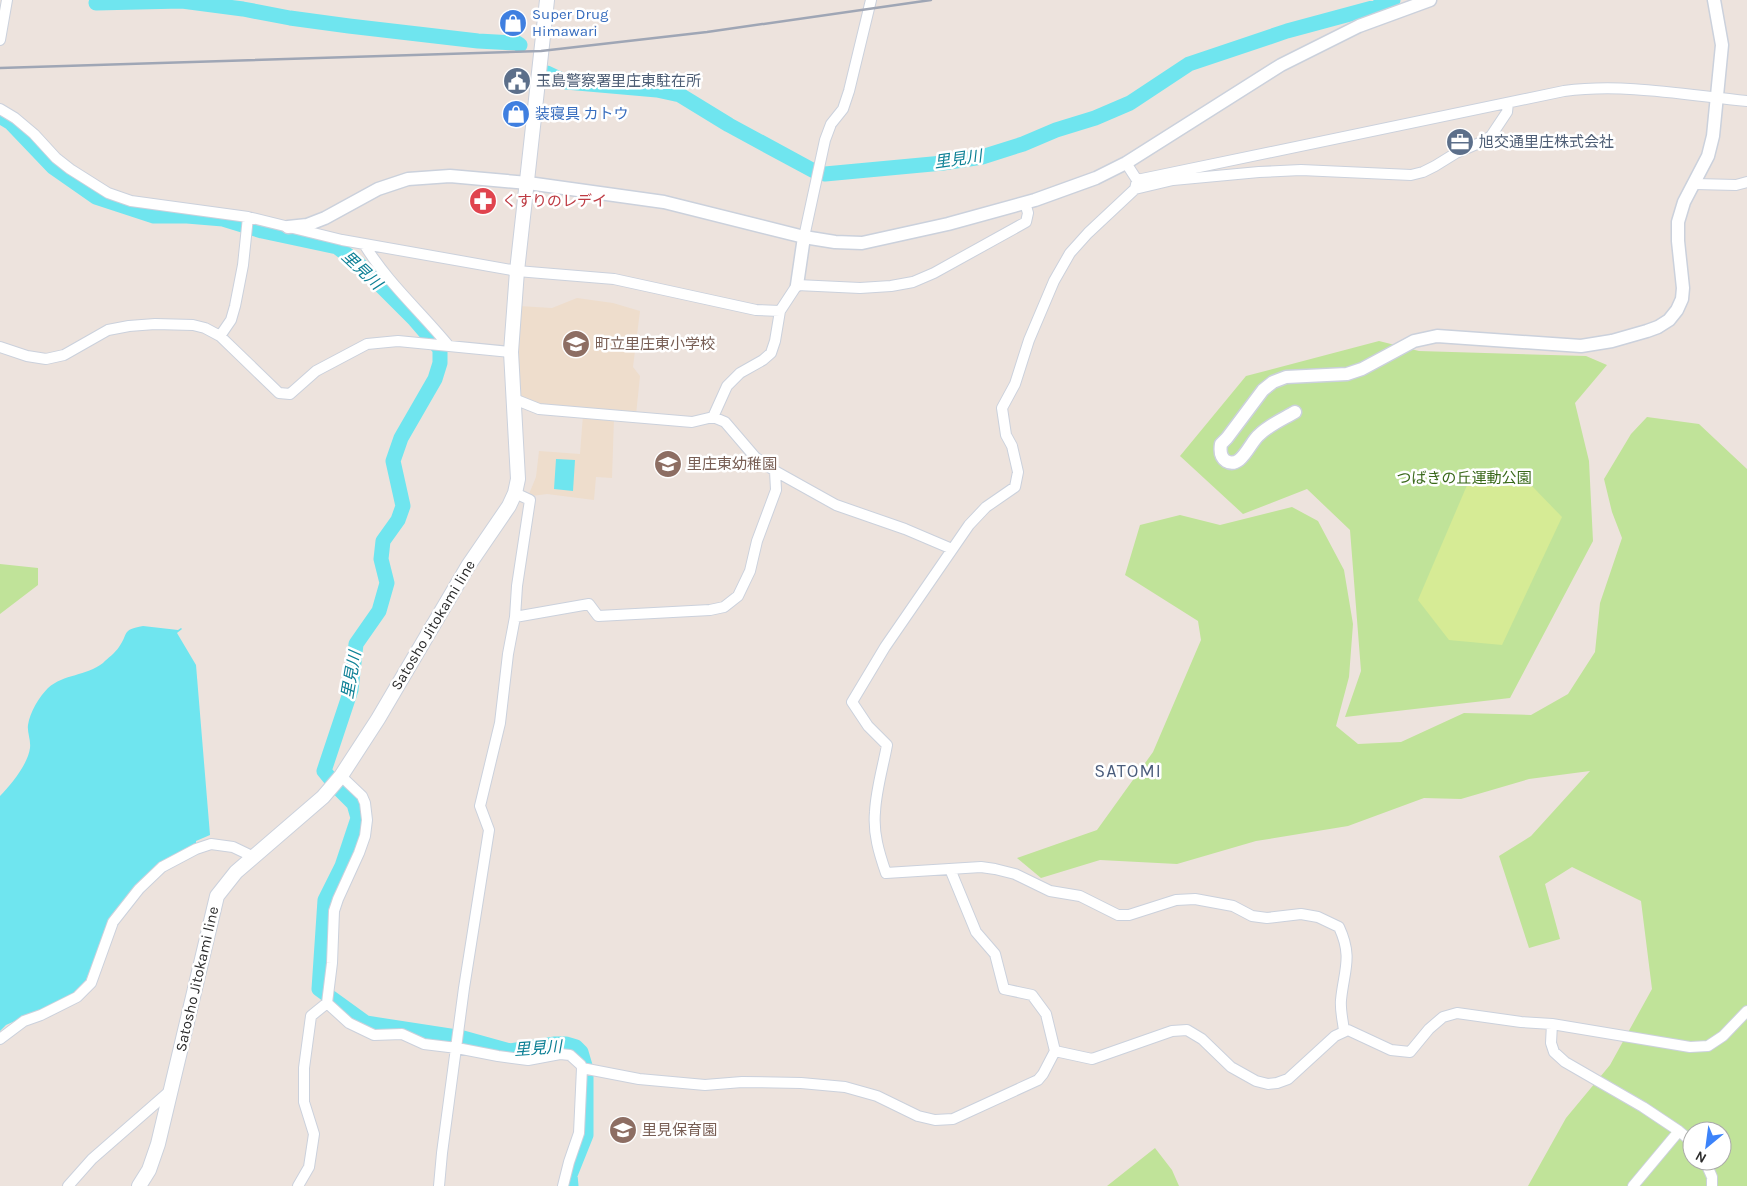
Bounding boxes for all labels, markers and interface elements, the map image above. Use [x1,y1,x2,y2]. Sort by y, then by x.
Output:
place label: Super Drug Himawari [532,5,609,40]
shop icon: Super Drug Himawari [498,8,528,38]
public building icon: 玉島警察署里庄東駐在所 [502,66,532,96]
place label: 玉島警察署里庄東駐在所 [536,72,701,90]
shop icon: 装寝具 カトウ [501,99,531,129]
place label: 装寝具 カトウ [535,105,629,123]
office icon: 旭交通里庄株式会社 [1445,127,1475,157]
place label: 旭交通里庄株式会社 [1479,133,1614,151]
water label: 里見川 [933,146,985,172]
pharmacy icon: くすりのレデイ [468,186,498,216]
place label: くすりのレデイ [502,192,607,210]
water label: 里見川 [338,247,387,295]
school or university icon: 町立里庄東小学校 [561,329,591,359]
place label: 町立里庄東小学校 [595,335,715,353]
school or university icon: 里庄東幼稚園 [653,449,683,479]
place label: 里庄東幼稚園 [687,455,777,473]
park label: つばきの丘運動公園 [1396,469,1532,487]
street label: Satosho Jitokami line [387,557,479,693]
water label: 里見川 [337,648,365,700]
district label: SATOMI [1094,760,1162,782]
street label: Satosho Jitokami line [172,905,222,1053]
water label: 里見川 [513,1037,565,1059]
school or university icon: 里見保育園 [608,1115,638,1145]
place label: 里見保育園 [642,1121,717,1139]
north arrow [1682,1121,1732,1171]
text: N [1692,1147,1709,1167]

